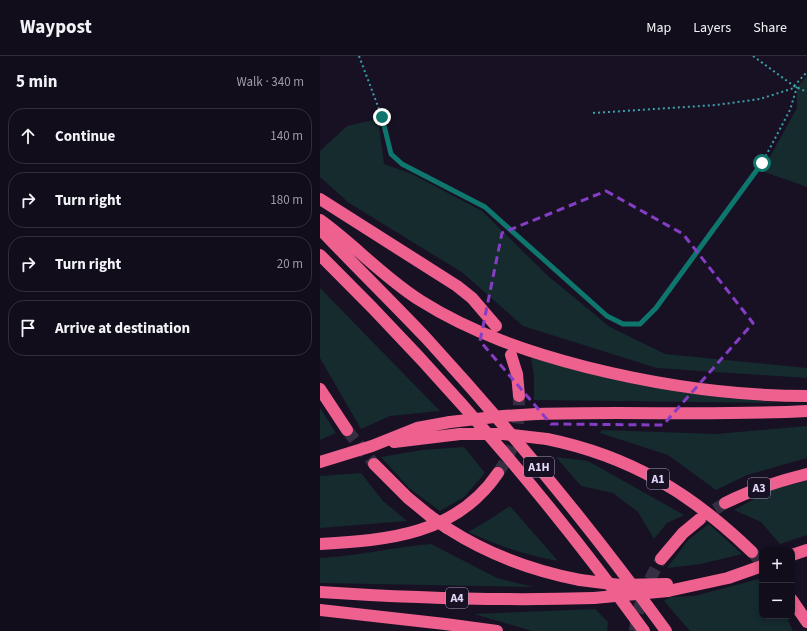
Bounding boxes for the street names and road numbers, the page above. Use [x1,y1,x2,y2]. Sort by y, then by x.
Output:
road number: A1H [524,457,554,477]
road number: A1 [647,469,669,489]
road number: A3 [748,478,770,498]
road number: A4 [446,588,468,608]

